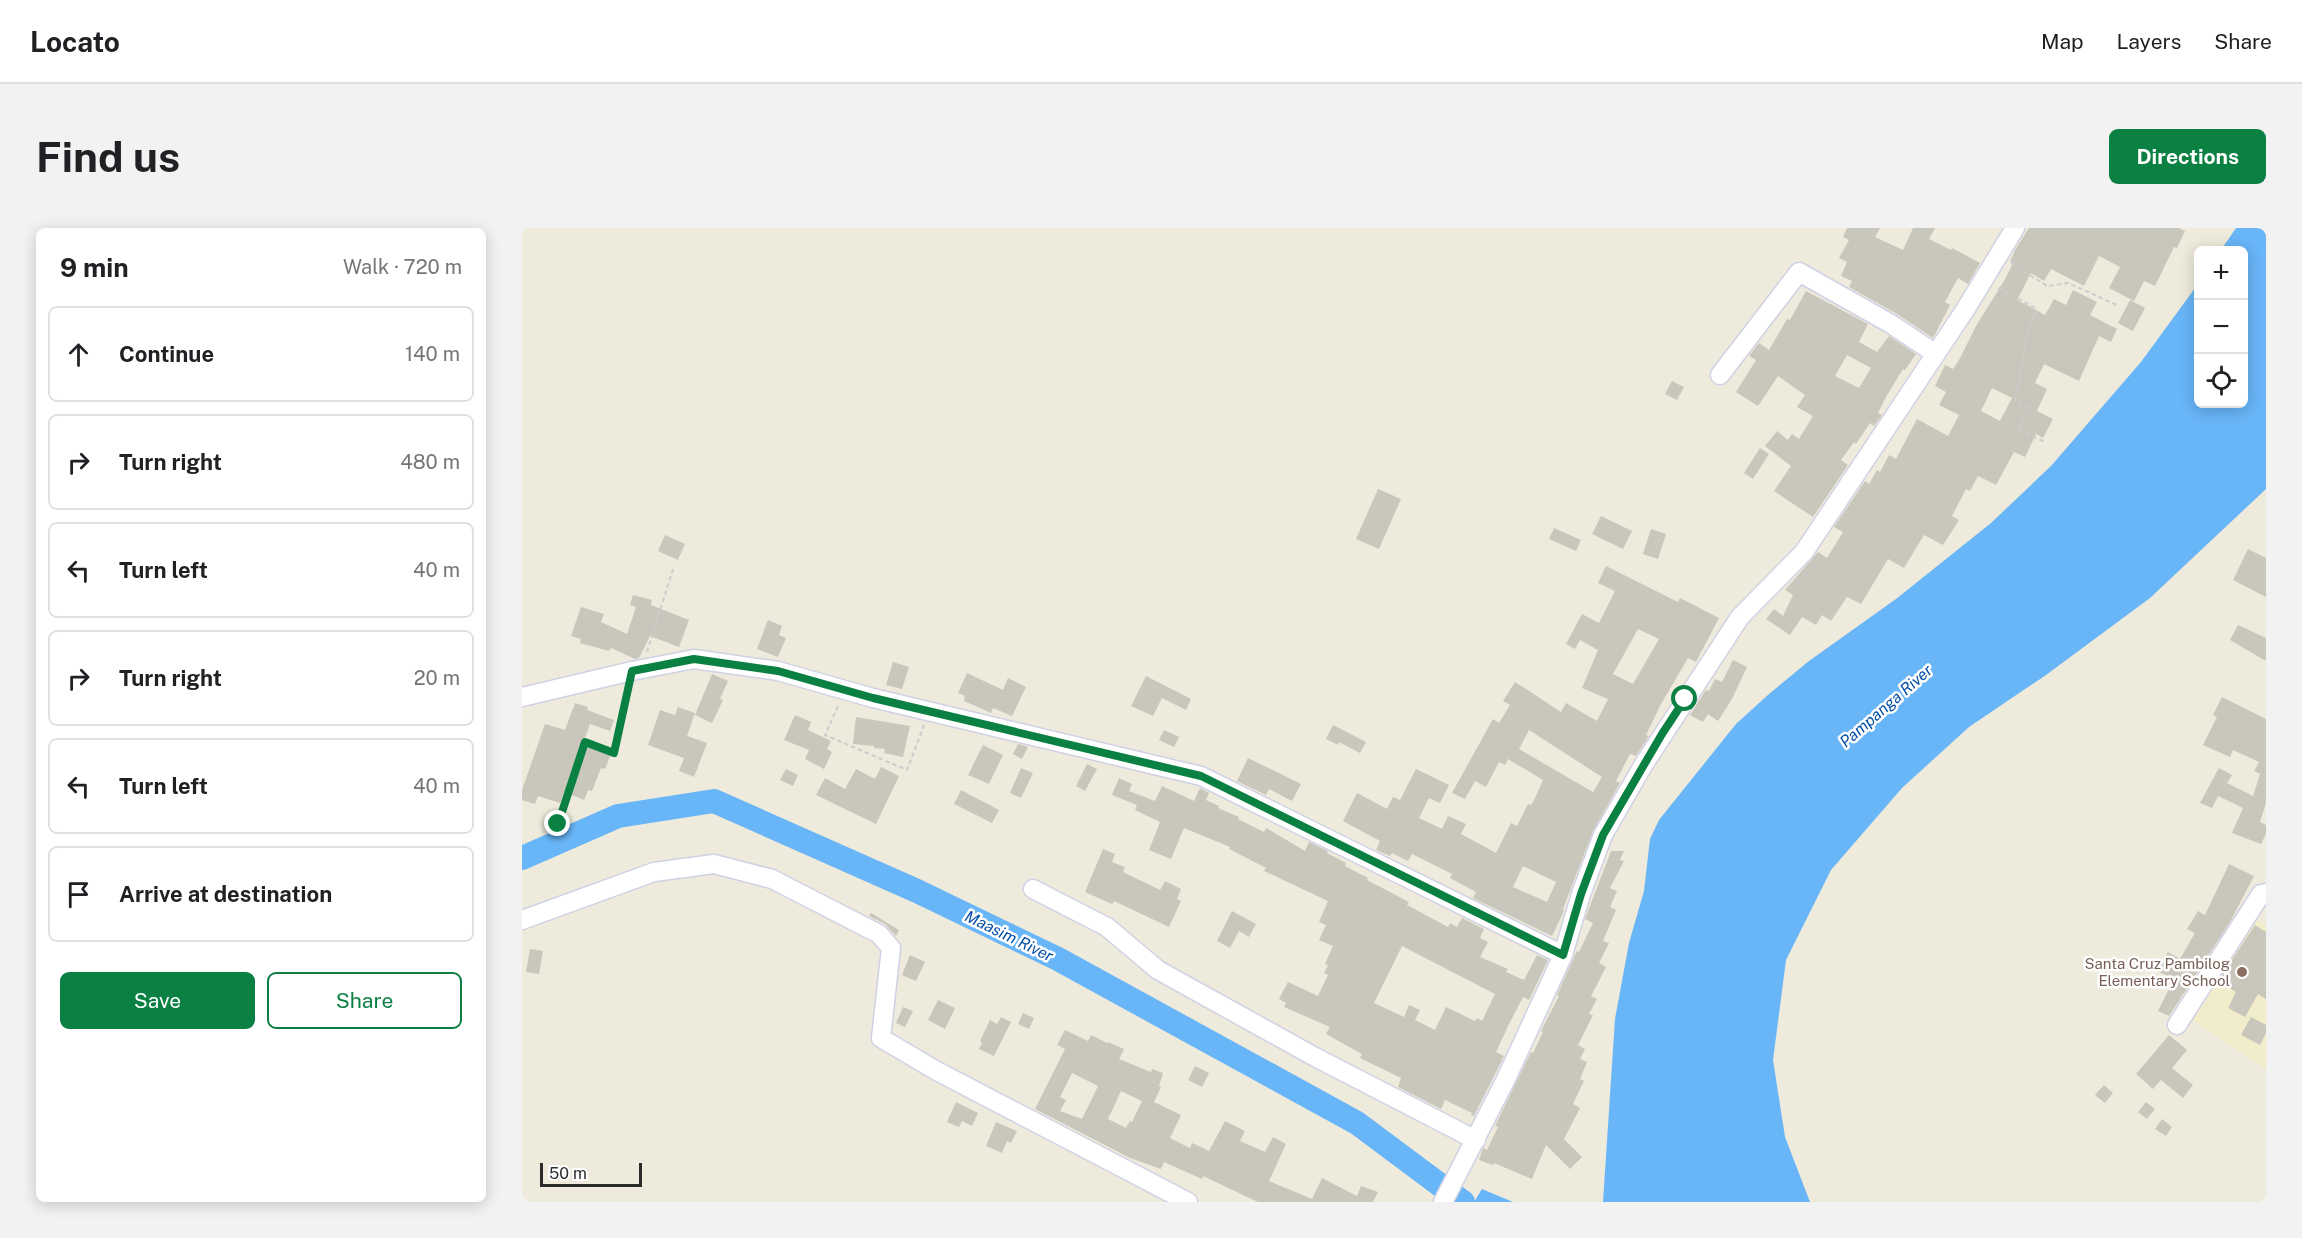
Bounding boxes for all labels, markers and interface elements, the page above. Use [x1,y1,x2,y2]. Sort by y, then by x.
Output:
text: Locato [30,25,120,58]
text: Map [2041,29,2084,54]
text: Layers [2117,29,2181,54]
text: Share [2214,29,2272,54]
button: Directions [2109,129,2266,184]
text: Find us [36,132,180,181]
map controls [2194,246,2248,408]
button: + [2194,246,2248,300]
text: 9 min [60,252,129,283]
text: Walk · 720 m [343,255,462,279]
button: − [2194,300,2248,354]
icon: ahead [62,338,95,371]
text: Continue [119,341,214,367]
text: 140 m [405,342,460,366]
button: locate [2194,354,2248,408]
icon: right [62,446,95,479]
text: Turn right [119,449,222,475]
text: 480 m [400,450,460,474]
icon: left [62,554,95,587]
text: Turn left [119,557,208,583]
text: 40 m [413,558,460,582]
water label: Pampanga River [1836,660,1937,751]
icon: right [62,662,95,695]
text: Turn right [119,665,222,691]
text: 20 m [414,666,460,690]
route start [1671,685,1697,711]
icon: left [62,770,95,803]
text: Turn left [119,773,208,799]
text: 40 m [413,774,460,798]
route end [544,810,570,836]
icon: arrive [62,878,95,911]
text: Arrive at destination [119,881,332,907]
water label: Maasim River [962,906,1057,966]
place label: Santa Cruz Pambilog Elementary School [2085,955,2230,989]
marker: Santa Cruz Pambilog Elementary School [2235,965,2249,979]
button: Save [60,972,255,1029]
button: Share [267,972,462,1029]
scale bar [540,1160,642,1188]
text: 50 m [549,1164,587,1183]

